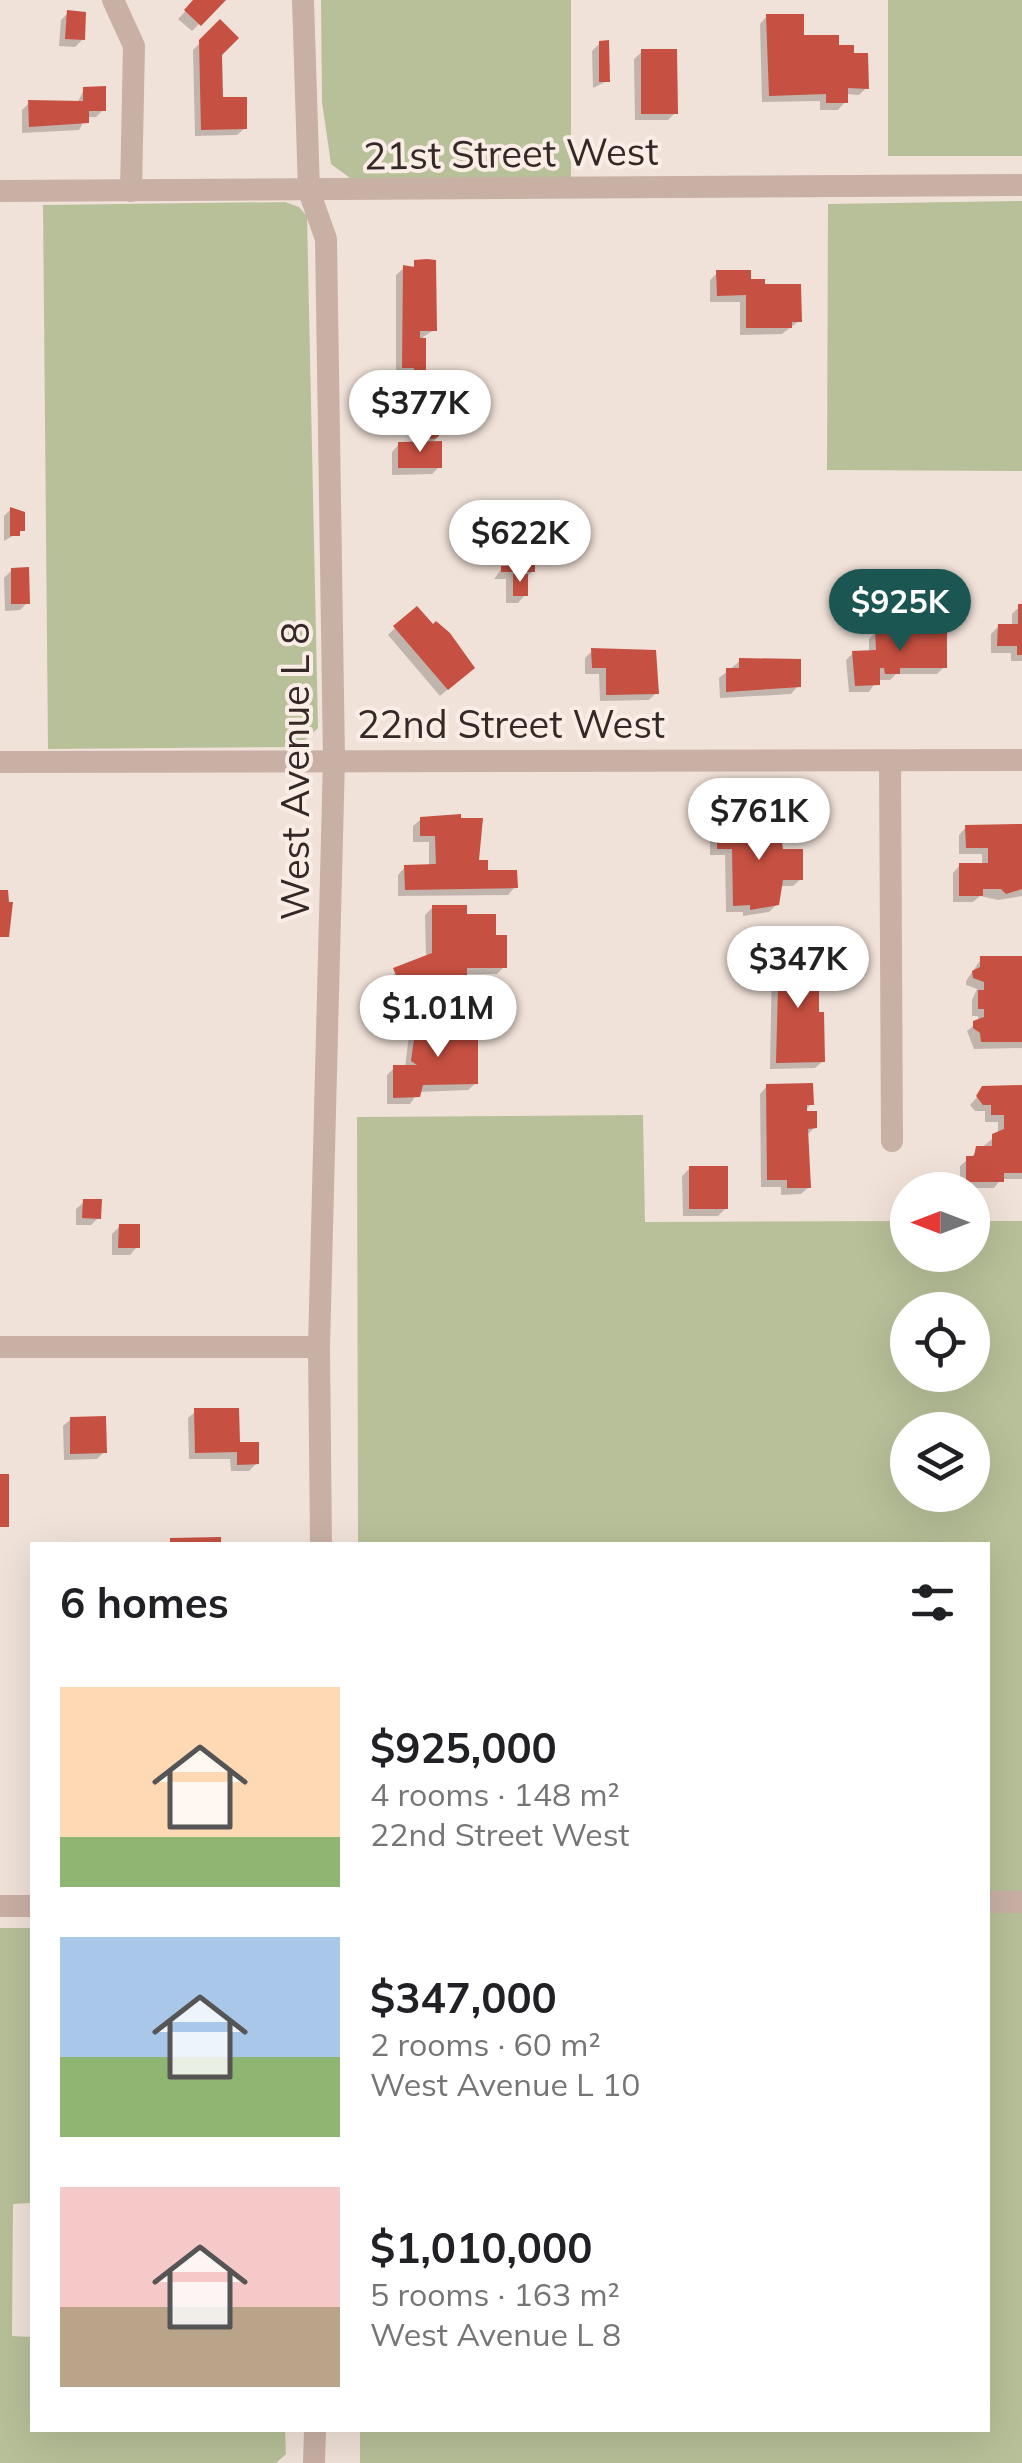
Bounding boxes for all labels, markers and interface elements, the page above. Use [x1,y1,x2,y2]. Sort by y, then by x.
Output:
street label: 21st Street West [363,126,659,180]
pin: $377K [350,370,490,455]
text: $377K [371,382,469,422]
pin: $622K [450,500,590,585]
text: $622K [471,512,569,552]
pin: $925K [830,569,970,654]
text: $925K [851,581,949,621]
street label: West Avenue L 8 [271,622,319,920]
street label: 22nd Street West [357,700,665,748]
pin: $761K [689,778,829,863]
text: $761K [710,790,808,830]
pin: $347K [728,926,868,1011]
text: $347K [749,938,847,978]
pin: $1.01M [357,975,519,1060]
text: $1.01M [382,987,494,1027]
north arrow [890,1172,990,1272]
map controls [890,1172,990,1512]
button: locate [890,1292,990,1392]
button: layers [890,1412,990,1512]
icon: filters [905,1575,960,1630]
text: 6 homes [60,1576,229,1629]
text: $925,000 [370,1721,557,1774]
icon: home [140,1727,260,1847]
text: 4 rooms · 148 m² [370,1774,620,1814]
text: 22nd Street West [370,1814,630,1854]
text: $347,000 [370,1971,557,2024]
icon: home [140,1977,260,2097]
text: 2 rooms · 60 m² [370,2024,601,2064]
text: West Avenue L 10 [370,2064,640,2104]
text: $1,010,000 [370,2221,592,2274]
icon: home [140,2227,260,2347]
text: 5 rooms · 163 m² [370,2274,620,2314]
text: West Avenue L 8 [370,2314,621,2354]

